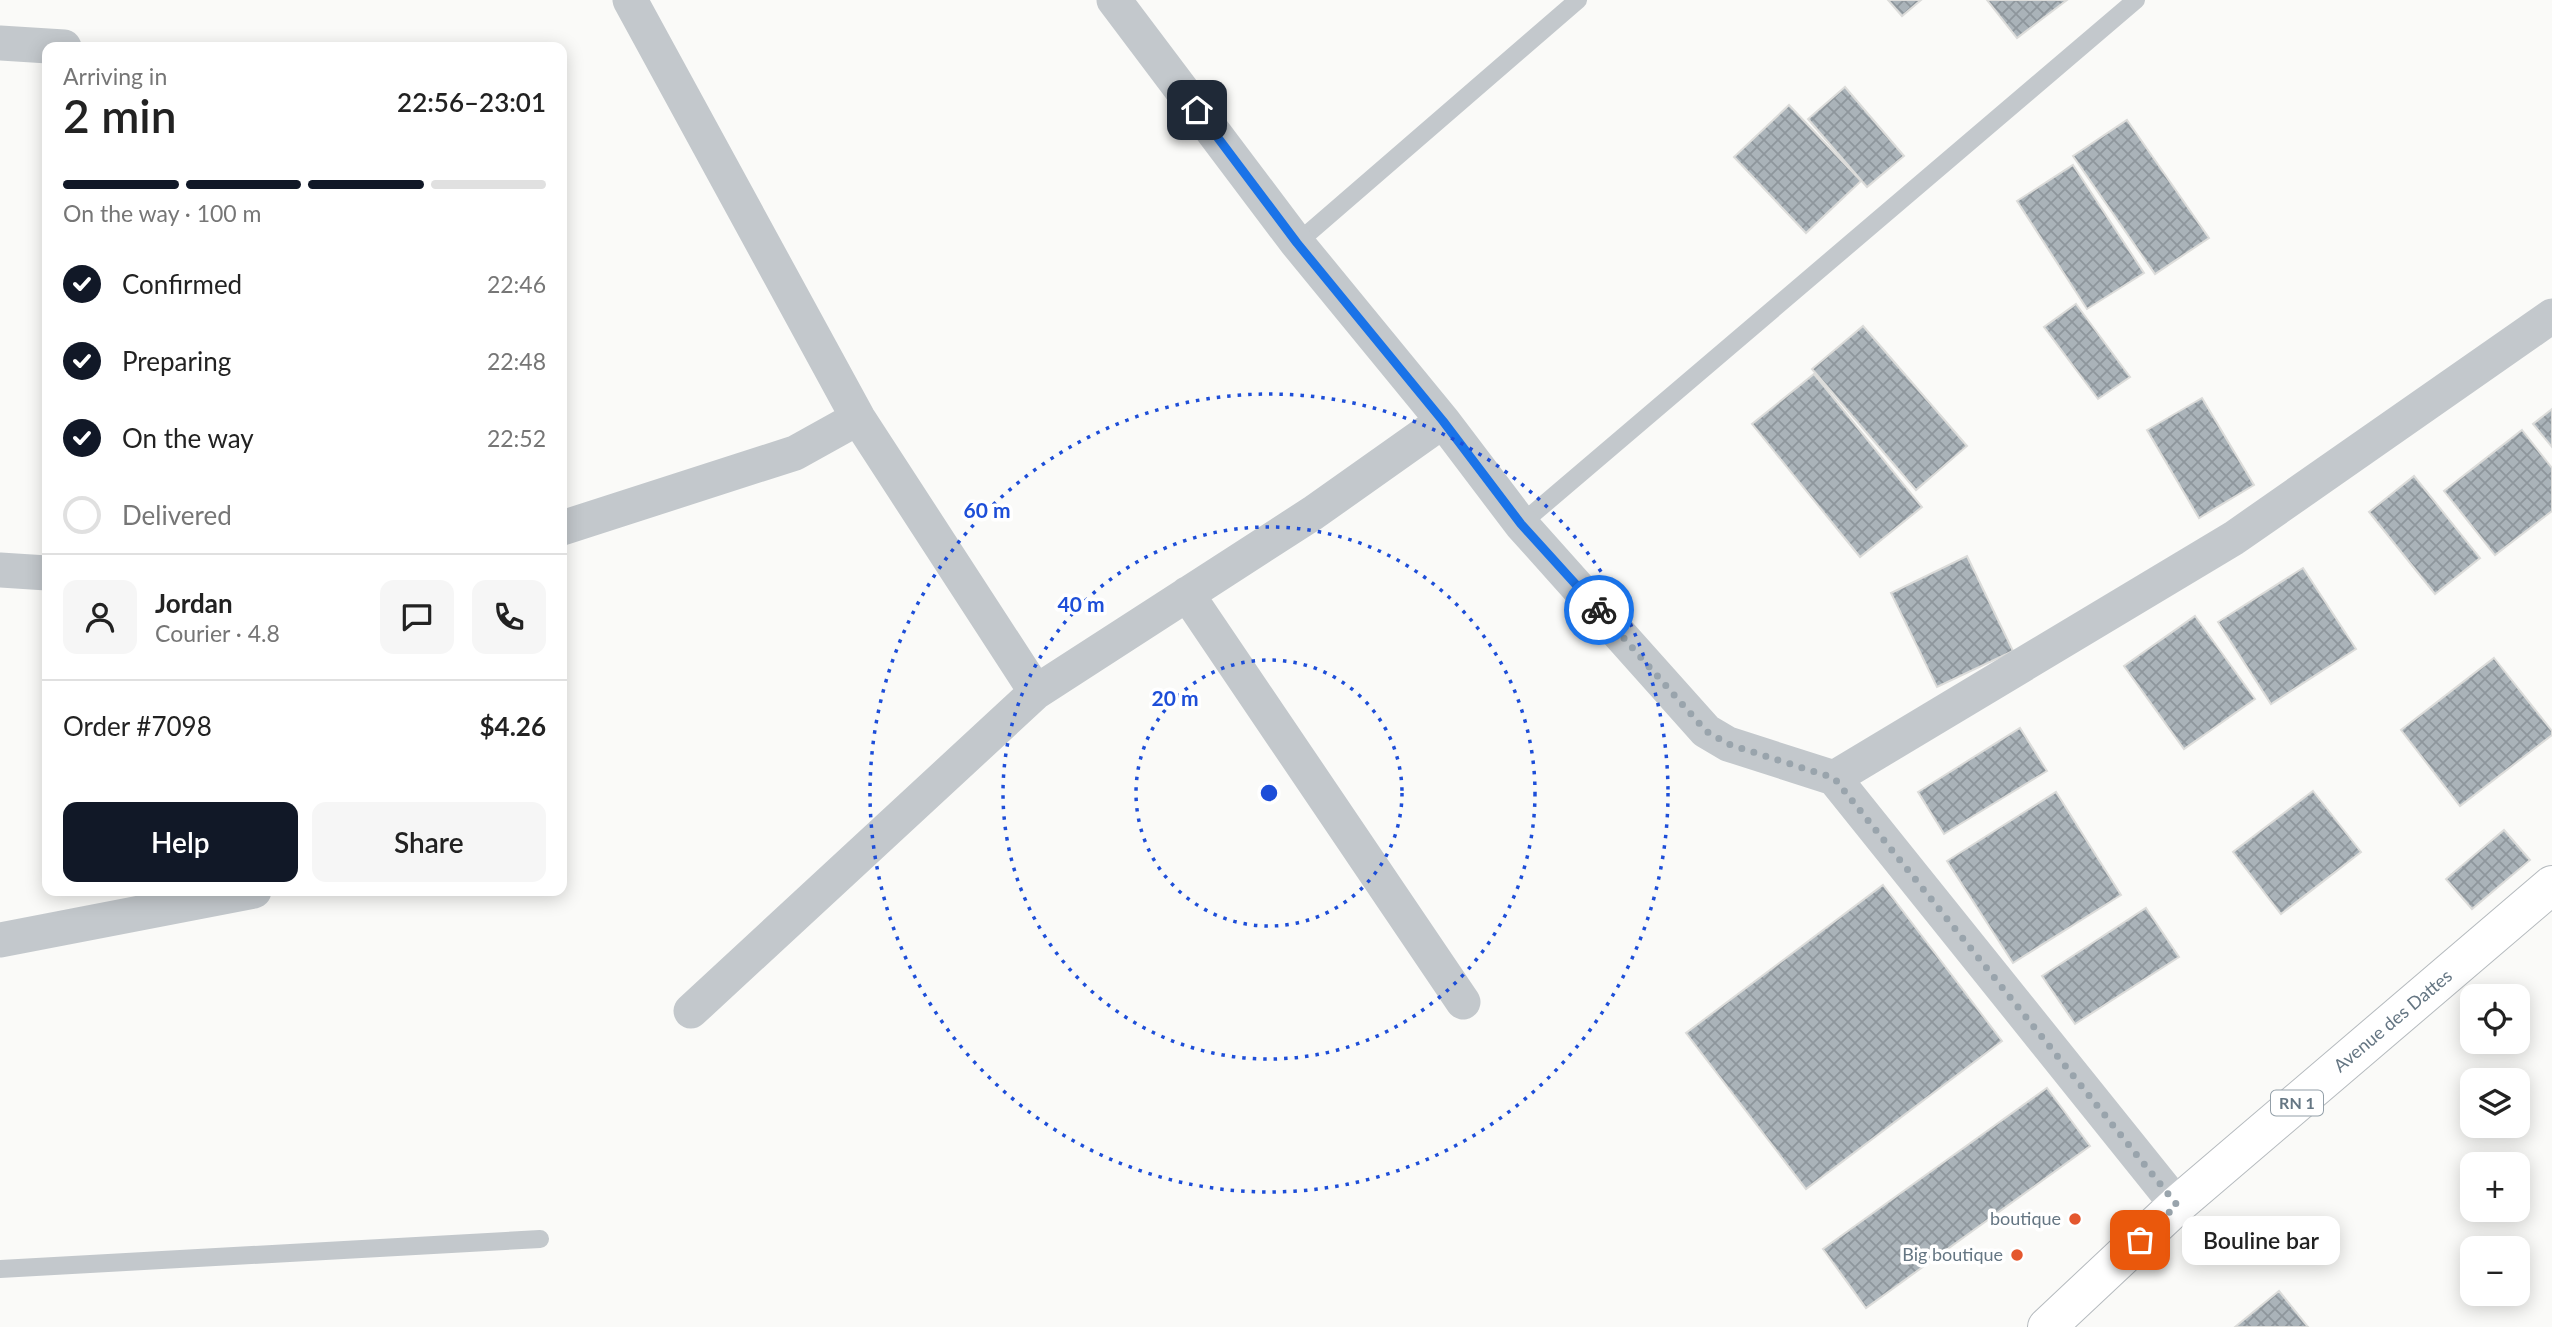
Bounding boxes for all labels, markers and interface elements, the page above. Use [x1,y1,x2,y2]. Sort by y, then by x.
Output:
text: Arriving in [63,62,167,90]
pin [1167,80,1227,140]
text: 22:56–23:01 [397,86,546,118]
text: 2 min [63,88,177,143]
icon: home [1178,91,1216,129]
text: On the way · 100 m [63,199,262,227]
icon: check [63,265,101,303]
text: Confirmed [122,268,242,300]
text: 22:46 [487,270,546,298]
icon: check [63,342,101,380]
text: Preparing [122,345,231,377]
text: 22:48 [487,347,546,375]
icon: check [63,419,101,457]
text: On the way [122,422,254,454]
text: 22:52 [487,424,546,452]
text: 60 m [963,497,1011,522]
text: Delivered [122,499,232,531]
courier [1564,575,1634,645]
button: person [63,580,137,654]
button: chat [380,580,454,654]
button: phone [472,580,546,654]
text: Jordan [155,587,233,619]
text: 40 m [1057,591,1105,616]
icon: bike [1580,591,1618,629]
text: Courier · 4.8 [155,619,280,647]
text: 20 m [1151,685,1199,710]
text: Order #7098 [63,710,212,742]
text: $4.26 [480,710,546,742]
centre of rings [1257,781,1281,805]
button: Help [63,802,298,882]
button: Share [312,802,546,882]
street label: Avenue des Dattes [2329,964,2456,1076]
map controls [2460,984,2530,1306]
button: locate [2460,984,2530,1054]
button: layers [2460,1068,2530,1138]
road number: RN 1 [2271,1091,2323,1116]
button: + [2460,1152,2530,1222]
place label: boutique [1990,1207,2061,1229]
pin [2110,1210,2170,1270]
marker: boutique [2067,1211,2083,1227]
callout: Bouline bar [2182,1216,2340,1264]
icon: bag [2121,1221,2159,1259]
text: Bouline bar [2203,1226,2319,1254]
button: − [2460,1236,2530,1306]
place label: Big boutique [1902,1243,2003,1265]
marker: Big boutique [2009,1247,2025,1263]

